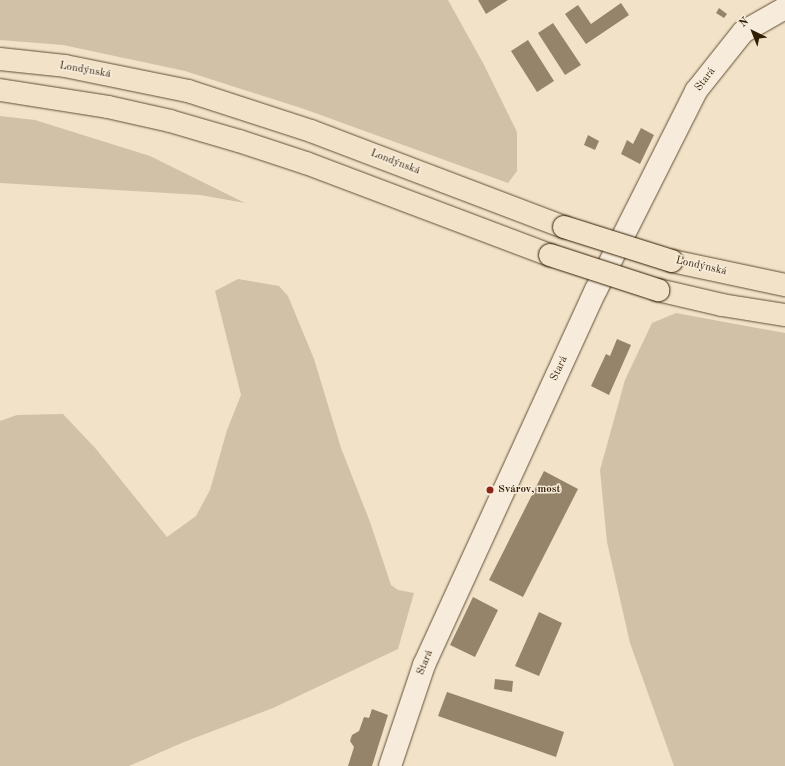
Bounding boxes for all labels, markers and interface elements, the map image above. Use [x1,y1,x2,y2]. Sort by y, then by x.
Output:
north arrow [733,12,773,52]
text: N [738,16,751,30]
street label: Londýnská [58,60,112,82]
street label: Stará [693,66,719,94]
street label: Londýnská [368,147,422,179]
street label: Londýnská [674,255,728,279]
street label: Stará [549,354,571,384]
place label: Svárov, most [498,483,560,497]
marker: Svárov, most [485,485,495,495]
street label: Stará [415,648,437,678]

